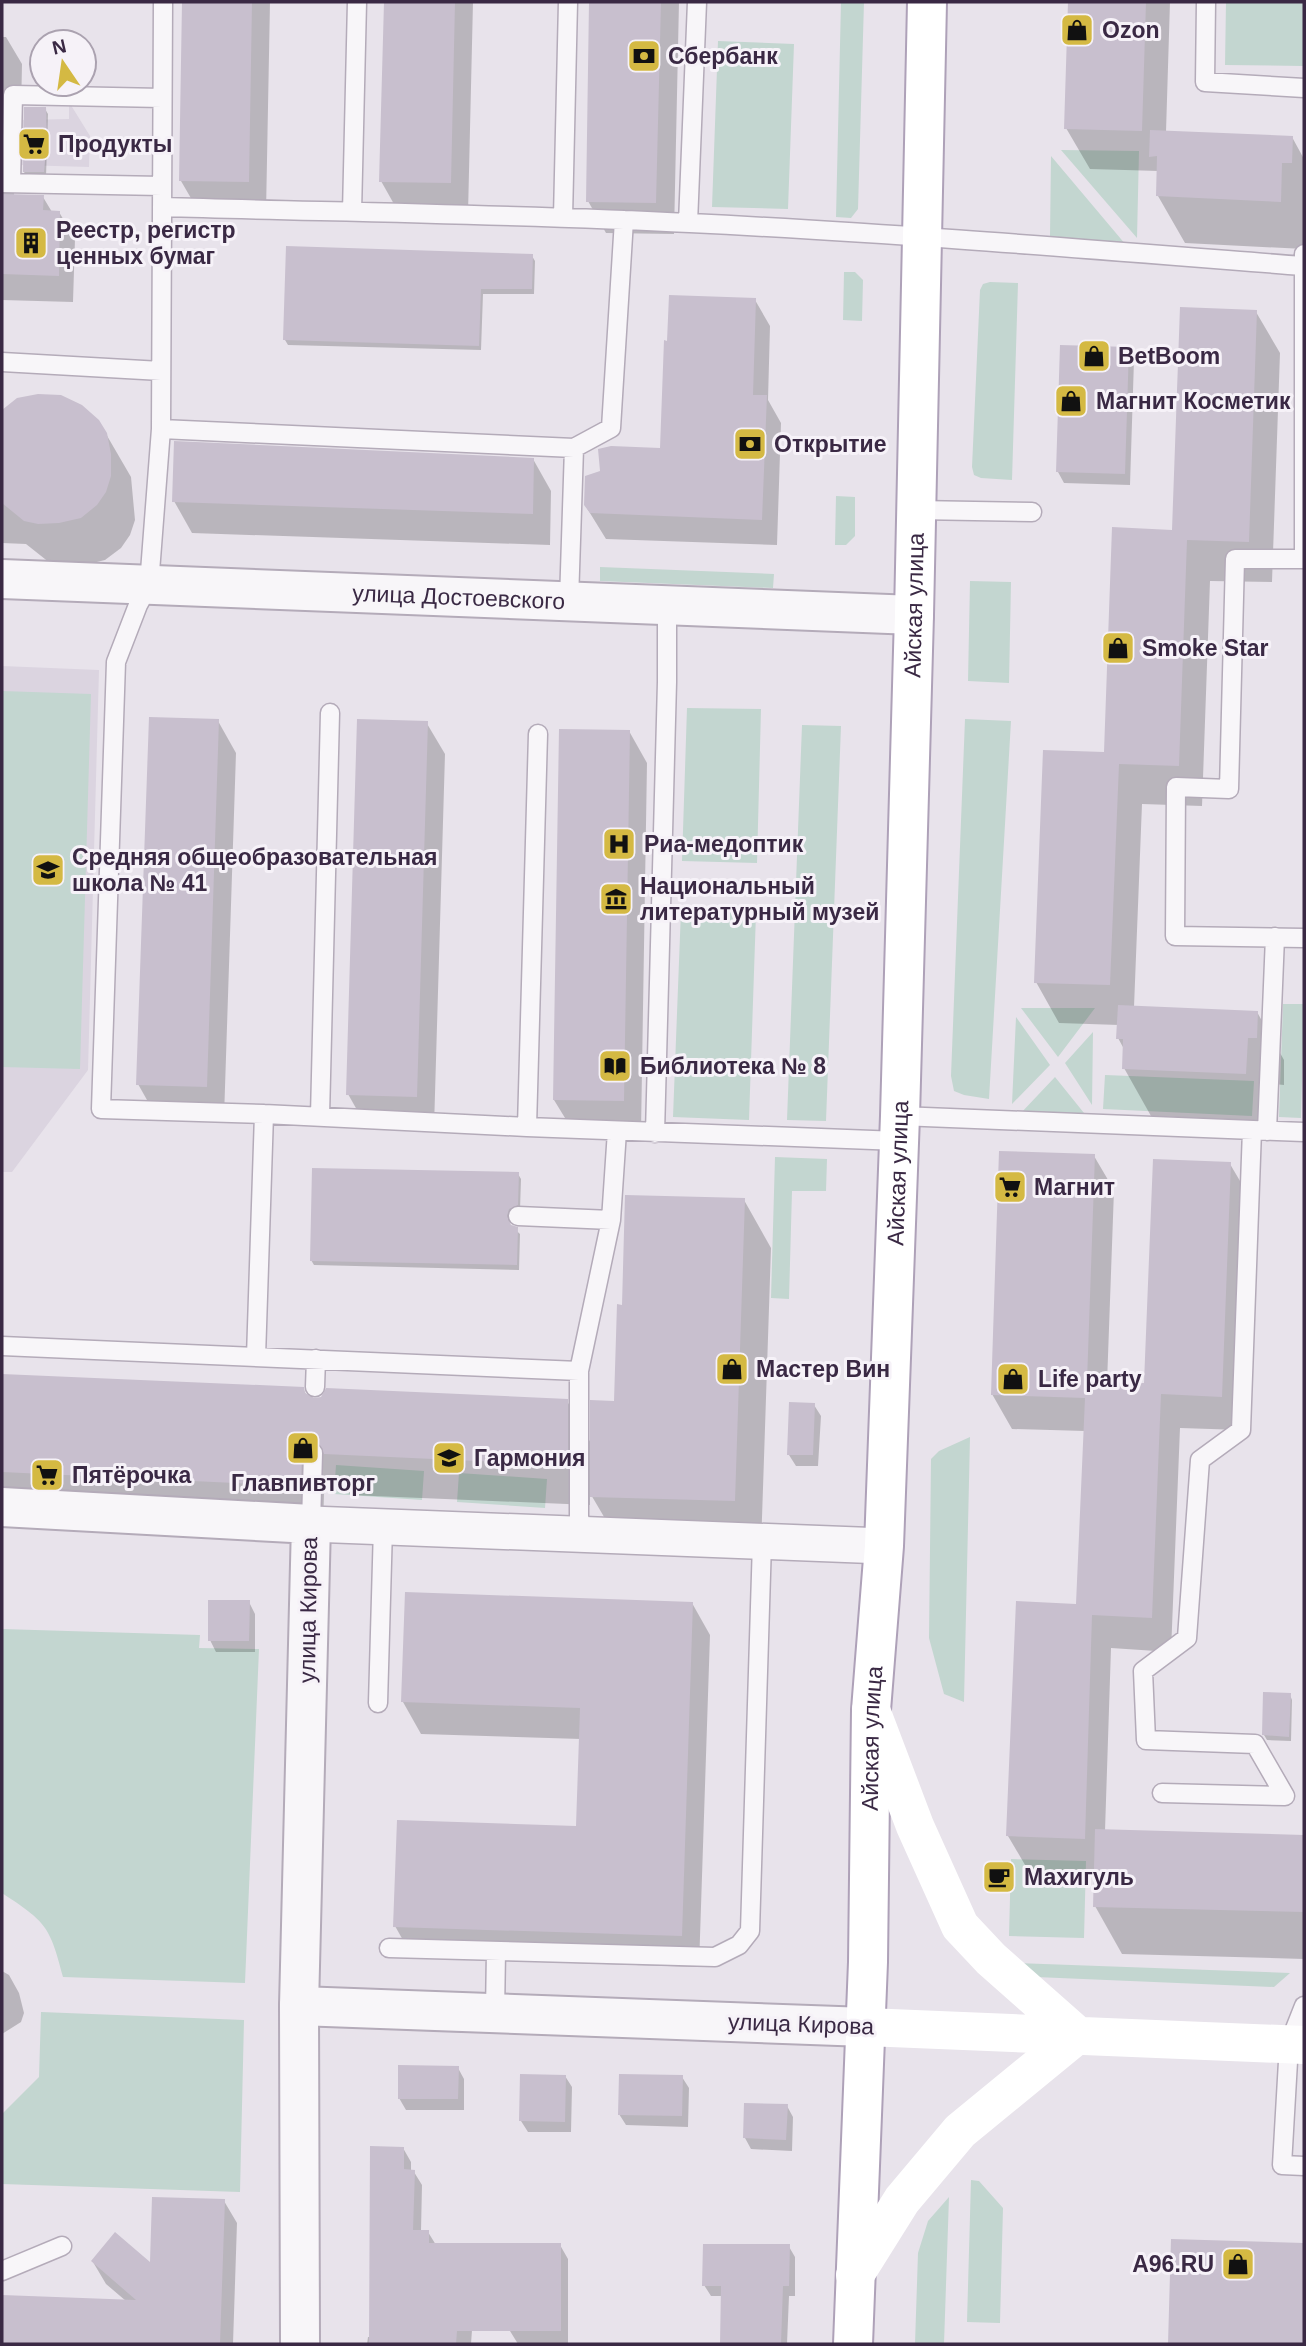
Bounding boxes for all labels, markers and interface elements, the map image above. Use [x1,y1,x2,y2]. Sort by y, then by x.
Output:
shop icon: Ozon [1058,11,1096,49]
place label: Ozon [1102,17,1160,43]
north arrow [28,28,98,98]
text: N [50,35,68,59]
bank icon: Сбербанк [625,37,663,75]
place label: Сбербанк [668,43,778,69]
supermarket icon: Продукты [15,125,53,163]
place label: Продукты [58,131,172,157]
place label: Реестр, регистр ценных бумаг [56,217,236,269]
building icon: Реестр, регистр ценных бумаг [12,224,50,262]
shop icon: BetBoom [1075,337,1113,375]
place label: BetBoom [1118,343,1220,369]
shop icon: Магнит Косметик [1052,382,1090,420]
place label: Магнит Косметик [1096,388,1291,414]
bank icon: Открытие [731,425,769,463]
place label: Открытие [774,431,887,457]
street label: Айская улица [899,532,929,678]
street label: улица Достоевского [352,580,566,614]
shop icon: Smoke Star [1099,629,1137,667]
place label: Smoke Star [1142,635,1269,661]
hospital icon: Риа-медоптик [600,825,638,863]
place label: Риа-медоптик [644,831,804,857]
place label: Средняя общеобразовательная школа № 41 [72,844,437,896]
school or university icon: Средняя общеобразовательная школа № 41 [29,851,67,889]
place label: Национальный литературный музей [640,873,879,925]
museum icon: Национальный литературный музей [597,880,635,918]
library icon: Библиотека № 8 [596,1047,634,1085]
place label: Библиотека № 8 [640,1053,826,1079]
street label: Айская улица [882,1100,913,1246]
supermarket icon: Магнит [991,1168,1029,1206]
place label: Магнит [1034,1174,1115,1200]
shop icon: Мастер Вин [713,1350,751,1388]
place label: Мастер Вин [756,1356,890,1382]
shop icon: Life party [994,1360,1032,1398]
place label: Life party [1038,1366,1142,1392]
shop icon: Главпивторг [284,1429,322,1467]
school or university icon: Гармония [430,1439,468,1477]
place label: Гармония [474,1445,586,1471]
supermarket icon: Пятёрочка [28,1456,66,1494]
place label: Пятёрочка [72,1462,191,1488]
place label: Главпивторг [231,1470,375,1496]
street label: улица Кирова [294,1536,322,1683]
street label: Айская улица [857,1665,887,1811]
cafe icon: Махигуль [980,1858,1018,1896]
place label: Махигуль [1024,1864,1134,1890]
street label: улица Кирова [727,2008,875,2040]
shop icon: А96.RU [1219,2245,1257,2283]
place label: А96.RU [1132,2251,1214,2277]

